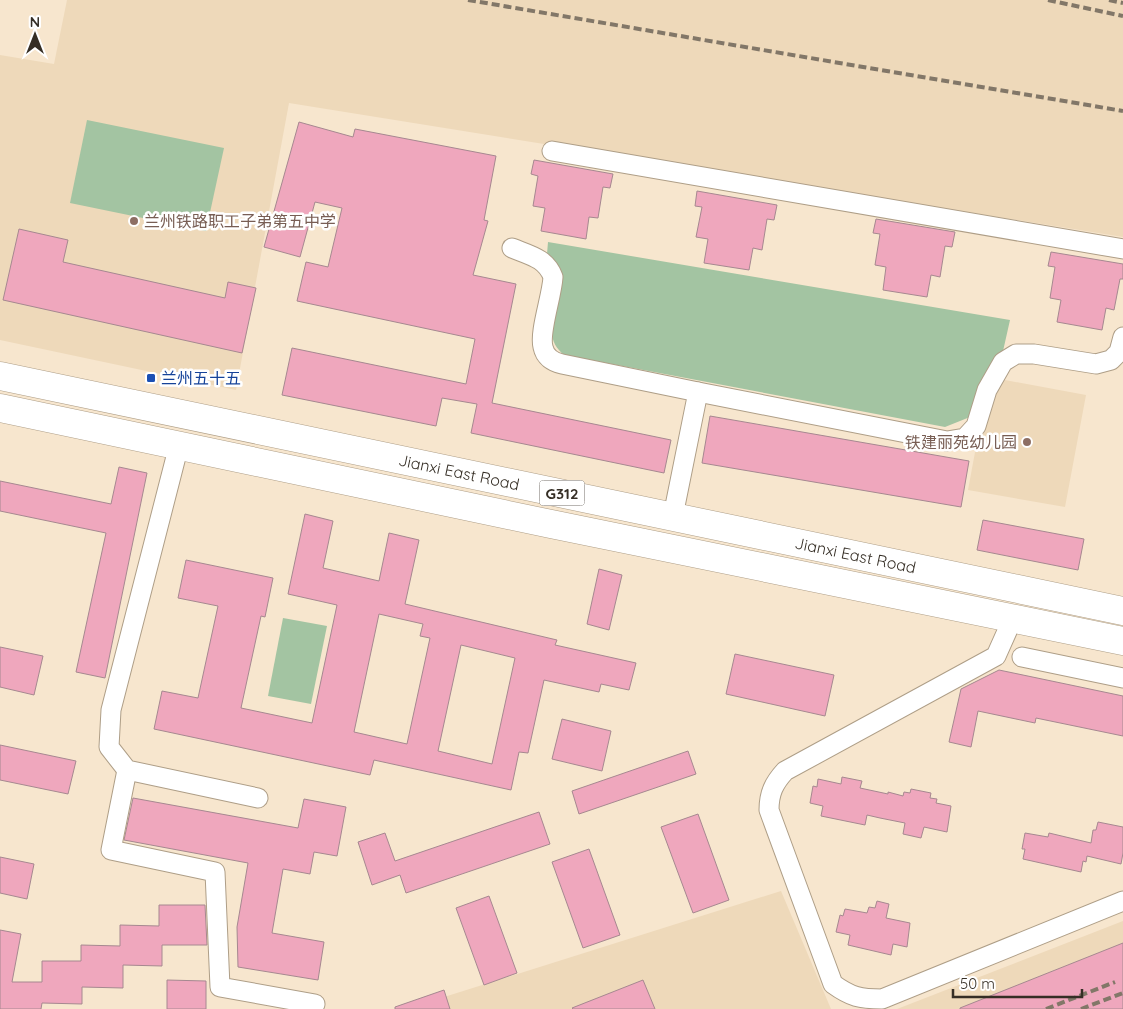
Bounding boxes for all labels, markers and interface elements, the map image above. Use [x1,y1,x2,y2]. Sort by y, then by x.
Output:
north arrow [10,10,60,60]
text: N [30,13,40,31]
place label: 兰州铁路职工子弟第五中学 [144,211,336,231]
marker: 兰州铁路职工子弟第五中学 [128,215,140,227]
place label: 兰州五十五 [161,368,241,388]
marker: 兰州五十五 [145,372,157,384]
place label: 铁建丽苑幼儿园 [905,432,1017,452]
marker: 铁建丽苑幼儿园 [1021,436,1033,448]
street label: Jianxi East Road [397,450,521,494]
road number: G312 [540,480,584,506]
street label: Jianxi East Road [793,533,918,577]
scale bar [953,966,1082,998]
text: 50 m [960,974,995,993]

